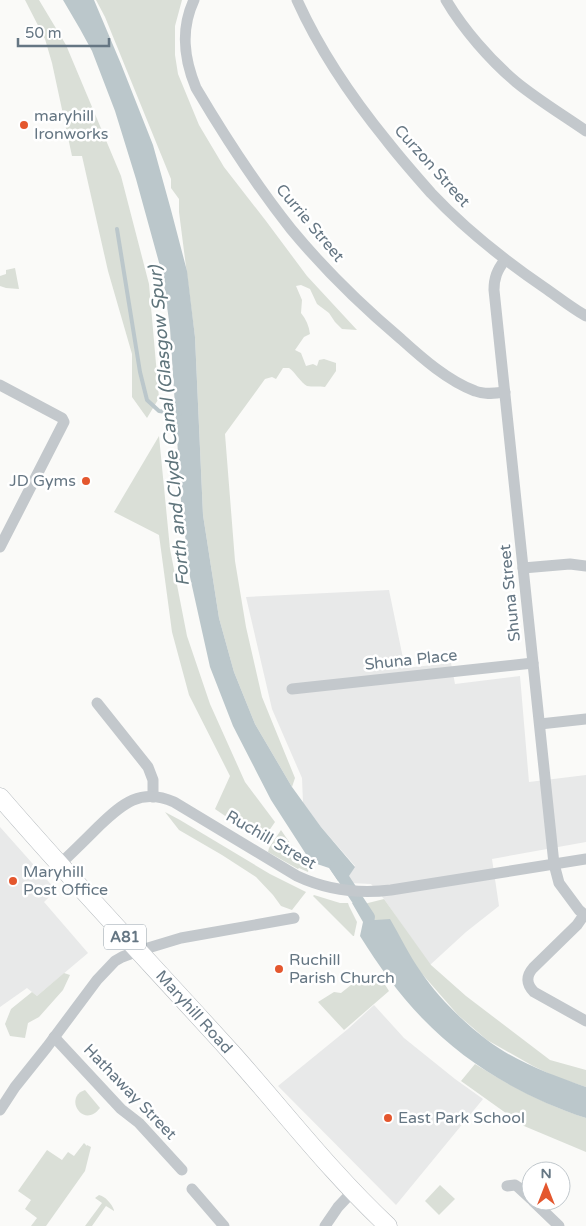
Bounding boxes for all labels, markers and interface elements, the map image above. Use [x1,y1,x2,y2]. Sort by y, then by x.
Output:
scale bar [18,15,109,47]
text: 50 m [25,24,62,42]
place label: maryhill Ironworks [34,106,108,144]
marker: maryhill Ironworks [18,119,30,131]
street label: Curzon Street [390,121,474,211]
street label: Currie Street [272,180,348,266]
water label: Forth and Clyde Canal (Glasgow Spur) [144,263,194,587]
place label: JD Gyms [9,471,76,491]
marker: JD Gyms [80,475,92,487]
street label: Shuna Street [495,543,525,643]
street label: Shuna Place [364,645,458,675]
street label: Ruchill Street [222,806,320,874]
place label: Maryhill Post Office [23,862,108,900]
marker: Maryhill Post Office [7,875,19,887]
road number: A81 [104,924,146,950]
place label: Ruchill Parish Church [289,950,395,988]
marker: Ruchill Parish Church [273,963,285,975]
street label: Maryhill Road [151,966,237,1058]
street label: Hathaway Street [79,1040,181,1144]
place label: East Park School [398,1108,525,1128]
marker: East Park School [382,1112,394,1124]
north arrow [521,1161,571,1211]
text: N [540,1165,552,1182]

